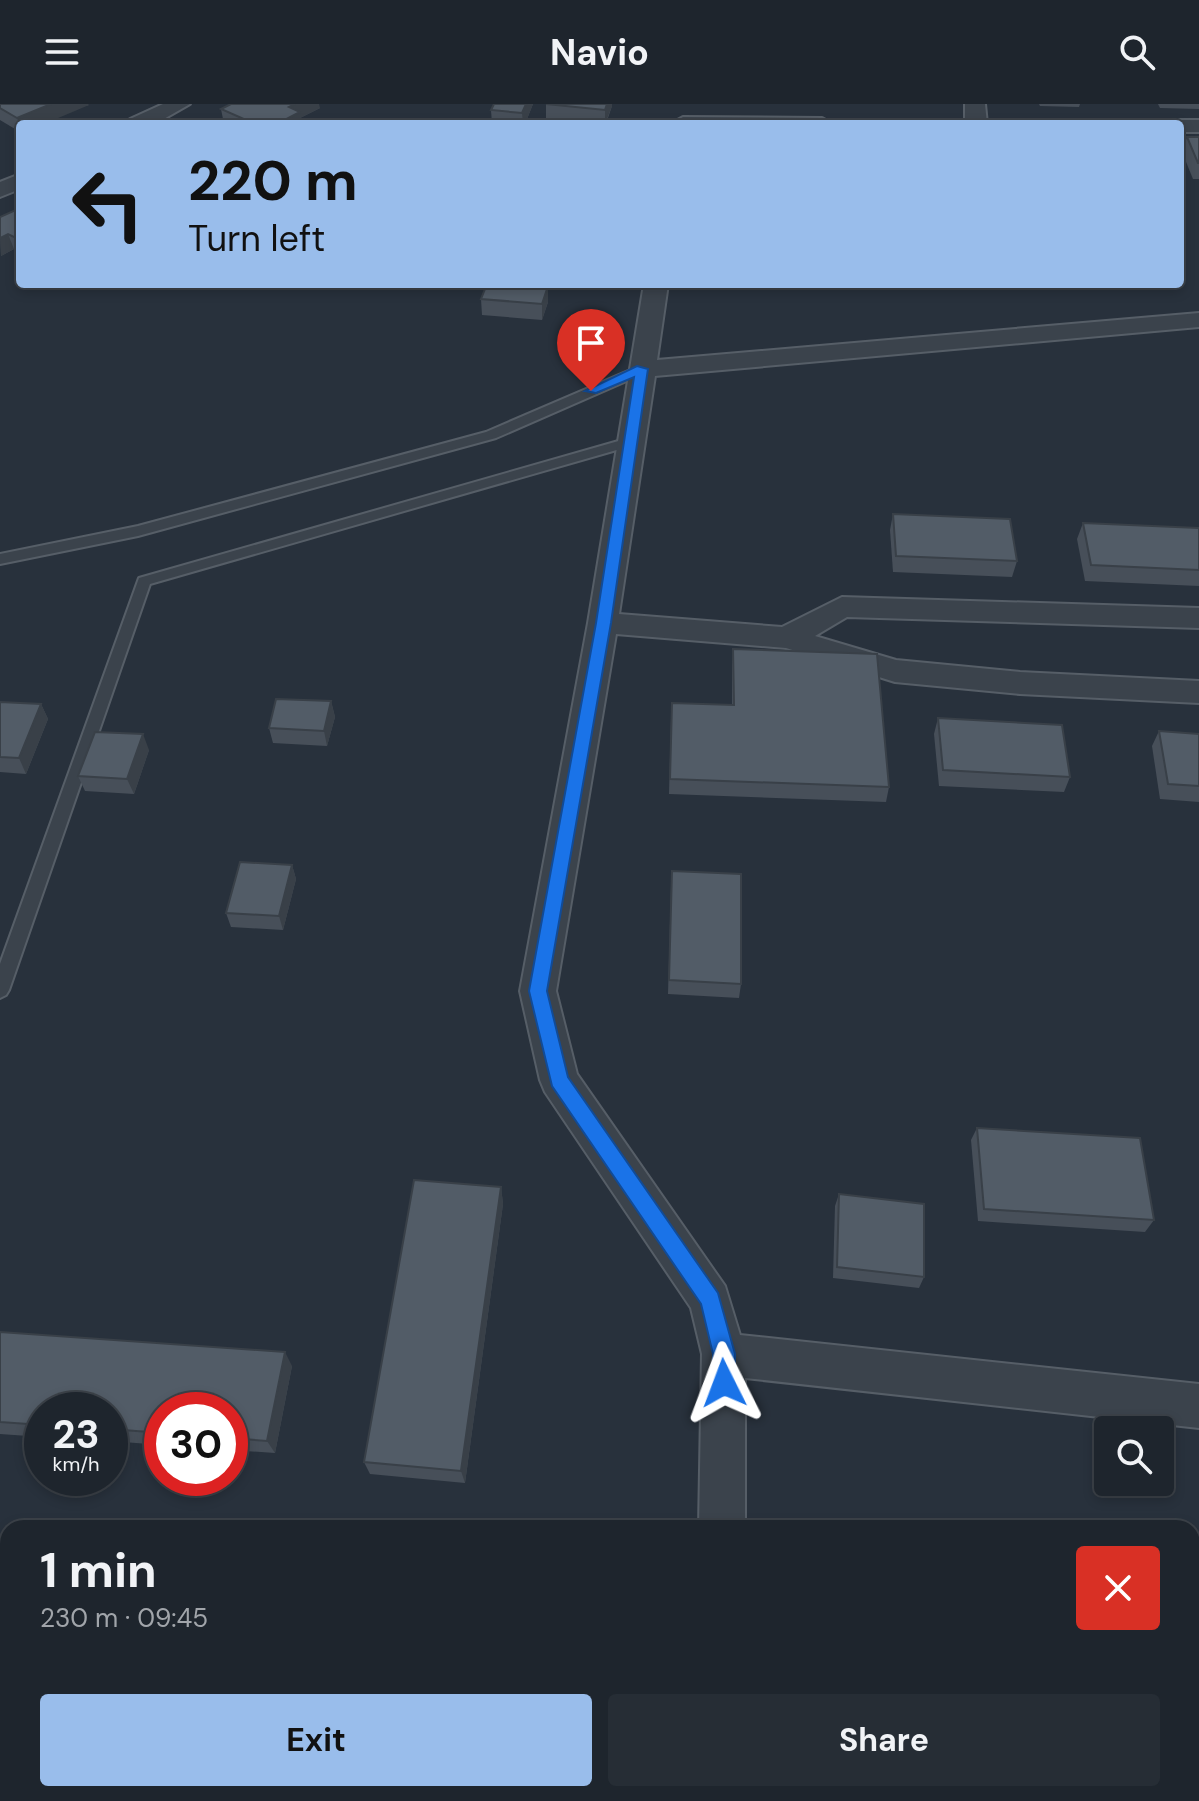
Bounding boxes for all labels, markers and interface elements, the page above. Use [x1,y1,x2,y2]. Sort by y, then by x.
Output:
text: Navio [550,29,649,76]
icon: menu [40,30,84,74]
icon: search [1115,30,1159,74]
text: 220 m [188,144,358,217]
icon: left [56,152,160,256]
text: Turn left [188,215,325,262]
pin [557,309,625,391]
icon: arrive [569,321,613,365]
position arrow [682,1341,766,1425]
speed limit sign: 30 [144,1392,248,1496]
text: 23 [52,1408,100,1460]
map controls [1094,1416,1174,1496]
button: search [1094,1416,1174,1496]
text: km/h [52,1451,100,1477]
text: 1 min [40,1539,157,1602]
button: close [1076,1546,1160,1630]
text: 230 m · 09:45 [40,1601,208,1635]
button: Exit [40,1694,592,1786]
button: Share [608,1694,1160,1786]

